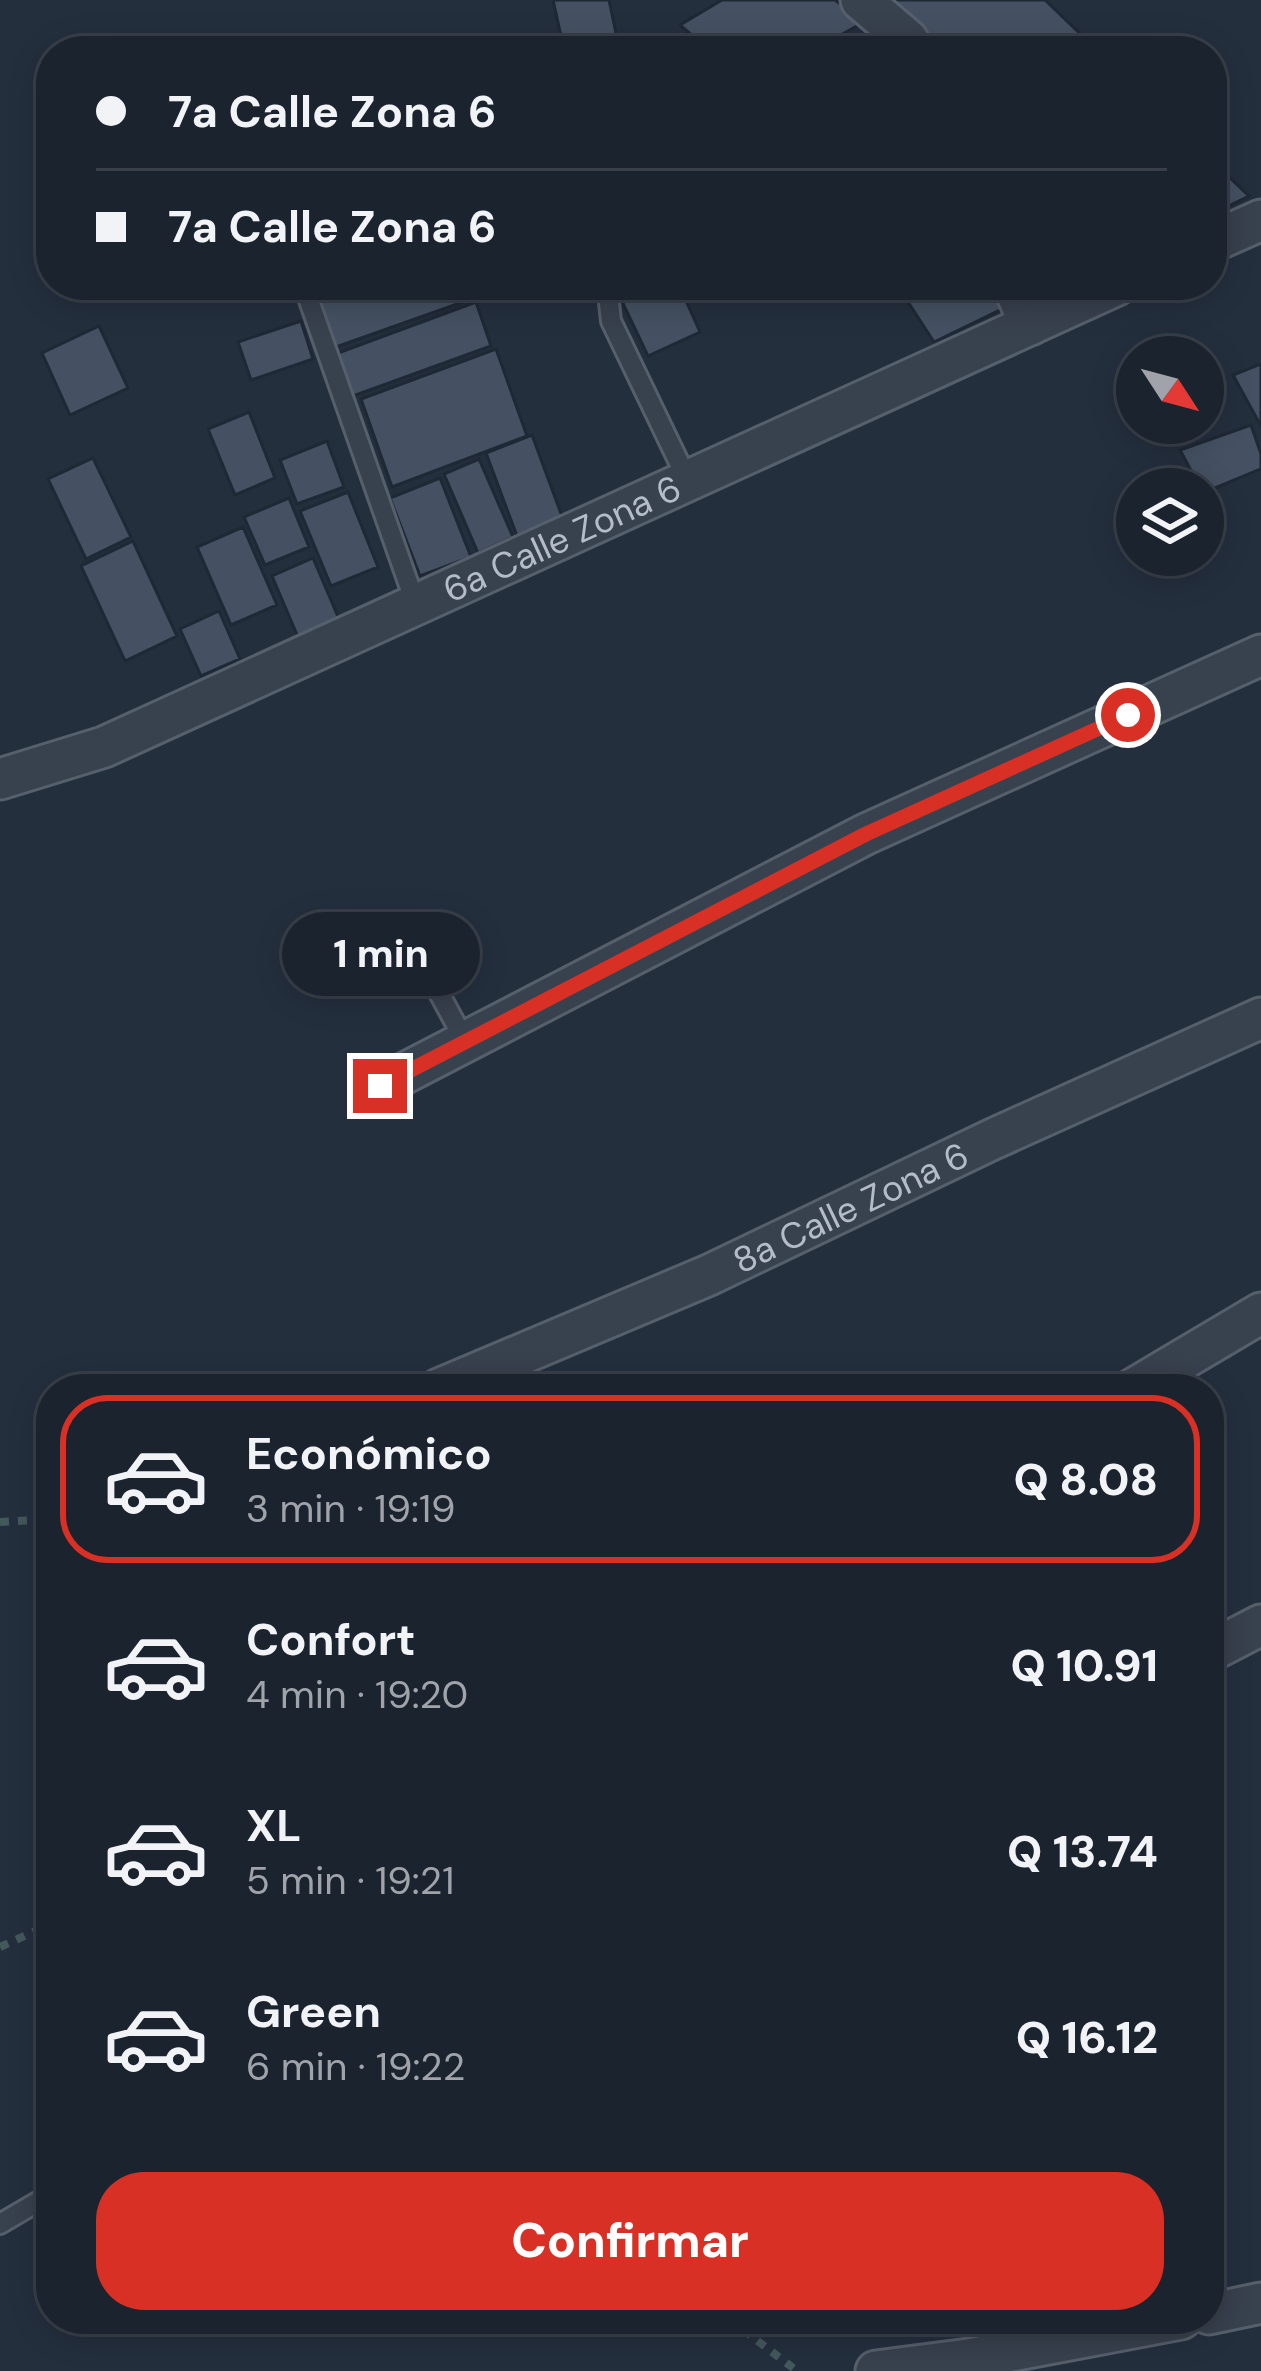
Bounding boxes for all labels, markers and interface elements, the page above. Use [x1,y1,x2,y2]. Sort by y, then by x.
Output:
text: 7a Calle Zona 6 [168,82,496,141]
text: 7a Calle Zona 6 [168,197,496,256]
north arrow [1116,336,1224,444]
map controls [1116,336,1224,576]
street label: 6a Calle Zona 6 [435,464,688,613]
button: layers [1116,468,1224,576]
route start [1101,688,1155,742]
callout: 1 min [281,912,479,996]
text: 1 min [333,928,429,979]
route end [353,1059,407,1113]
street label: 8a Calle Zona 6 [725,1131,976,1284]
text: Económico [246,1424,492,1483]
icon: car [102,1425,210,1533]
text: Q 8.08 [1014,1450,1158,1509]
text: 3 min · 19:19 [246,1483,456,1534]
text: Confort [246,1610,416,1669]
icon: car [102,1611,210,1719]
text: Q 10.91 [1010,1636,1158,1695]
text: 4 min · 19:20 [246,1669,468,1720]
text: XL [246,1796,301,1855]
icon: car [102,1797,210,1905]
text: Q 13.74 [1007,1822,1158,1881]
text: 5 min · 19:21 [246,1855,454,1906]
text: Green [246,1982,381,2041]
icon: car [102,1983,210,2091]
text: Q 16.12 [1016,2008,1158,2067]
text: 6 min · 19:22 [246,2041,465,2092]
button: Confirmar [96,2172,1164,2310]

